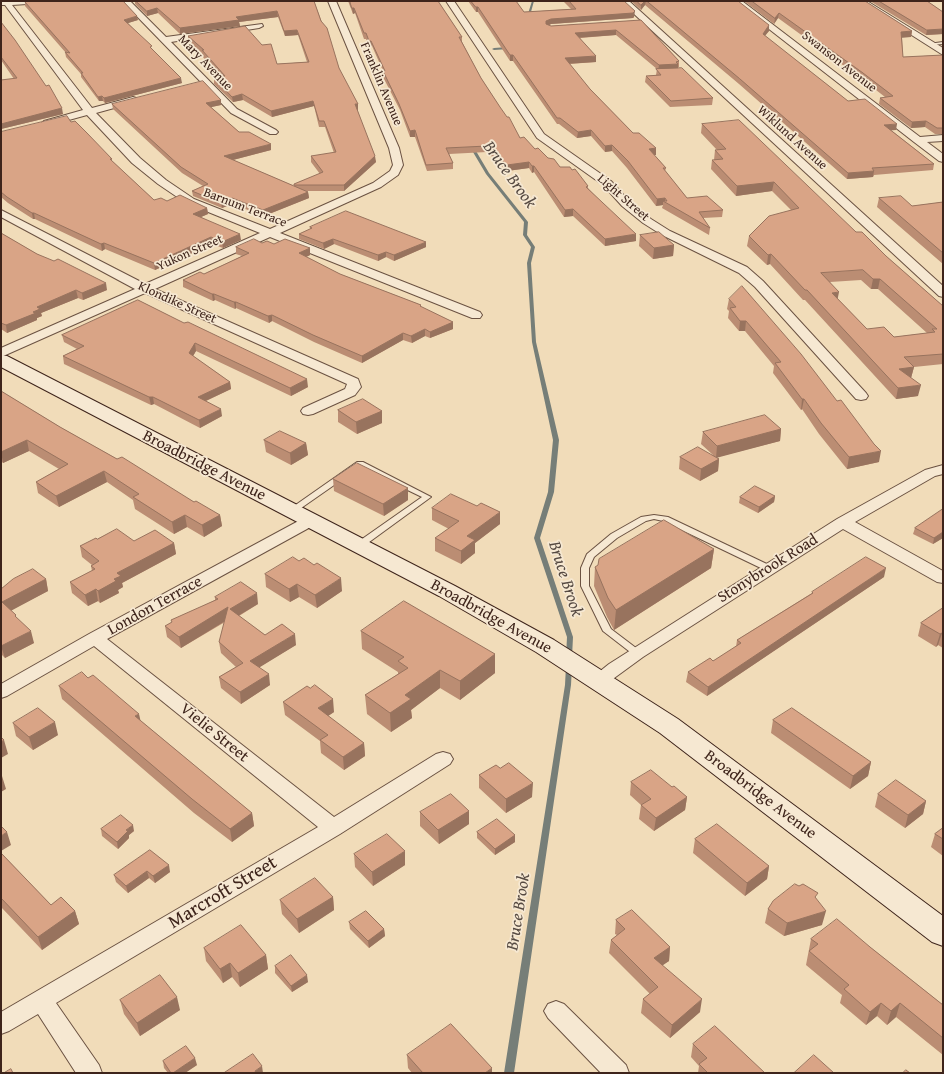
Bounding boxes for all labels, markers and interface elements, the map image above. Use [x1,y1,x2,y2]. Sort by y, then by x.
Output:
street label: Swanson Avenue [798,28,880,96]
street label: Mary Avenue [175,32,235,94]
street label: Franklin Avenue [356,40,406,128]
street label: Wiklund Avenue [754,102,830,174]
water label: Bruce Brook [478,138,540,212]
street label: Light Street [594,171,652,225]
street label: Barnum Terrace [201,185,289,231]
street label: Yukon Street [154,231,226,275]
street label: Klondike Street [135,279,219,327]
street label: Broadbridge Avenue [139,427,269,505]
street label: Stonybrook Road [714,530,822,608]
water label: Bruce Brook [543,539,587,619]
street label: London Terrace [104,572,206,640]
street label: Broadbridge Avenue [427,576,555,658]
street label: Vielie Street [176,699,252,767]
street label: Broadbridge Avenue [700,746,820,844]
street label: Marcroft Street [164,852,282,934]
water label: Bruce Brook [503,872,535,952]

